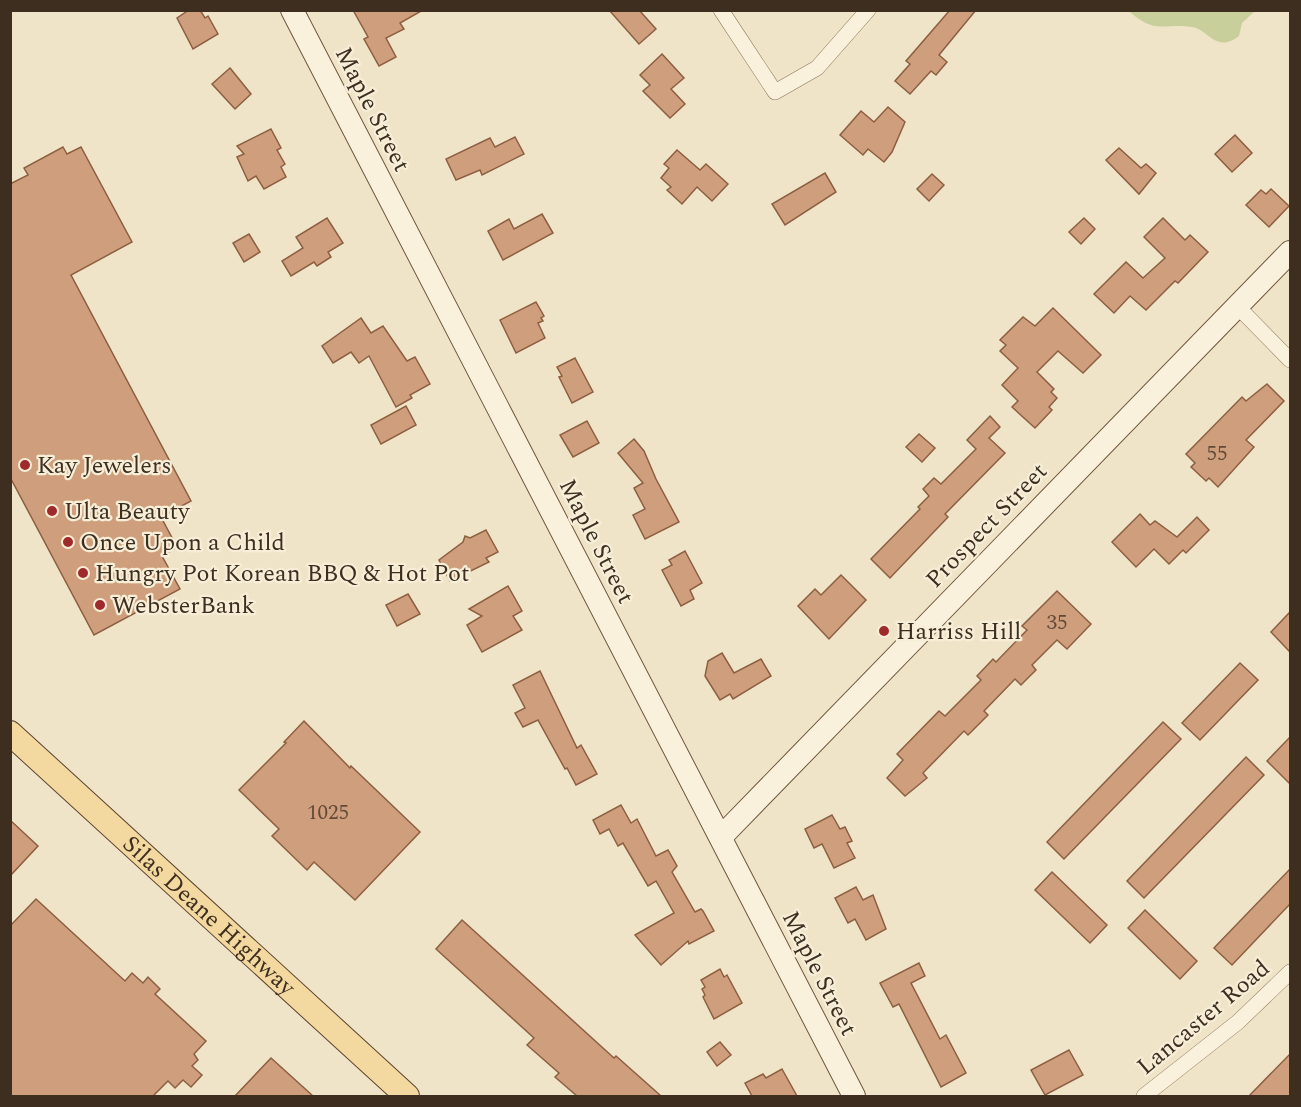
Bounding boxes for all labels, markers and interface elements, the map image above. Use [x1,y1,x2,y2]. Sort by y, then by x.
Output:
street label: Maple Street [325,41,419,178]
house number: 55 [1207,438,1228,470]
place label: Kay Jewelers [37,448,172,484]
street label: Prospect Street [917,455,1056,597]
marker: Kay Jewelers [18,458,32,472]
street label: Maple Street [549,473,643,610]
place label: Ulta Beauty [64,494,191,530]
marker: Ulta Beauty [45,504,59,518]
place label: Once Upon a Child [80,525,285,561]
marker: Once Upon a Child [61,535,75,549]
place label: Hungry Pot Korean BBQ & Hot Pot [95,556,469,592]
marker: Hungry Pot Korean BBQ & Hot Pot [76,566,90,580]
place label: WebsterBank [112,588,255,624]
marker: WebsterBank [93,598,107,612]
house number: 35 [1047,607,1068,639]
place label: Harriss Hill [896,614,1021,650]
marker: Harriss Hill [877,624,891,638]
house number: 1025 [307,797,349,829]
street label: Silas Deane Highway [114,827,304,1006]
street label: Maple Street [772,905,866,1042]
street label: Lancaster Road [1129,951,1278,1084]

